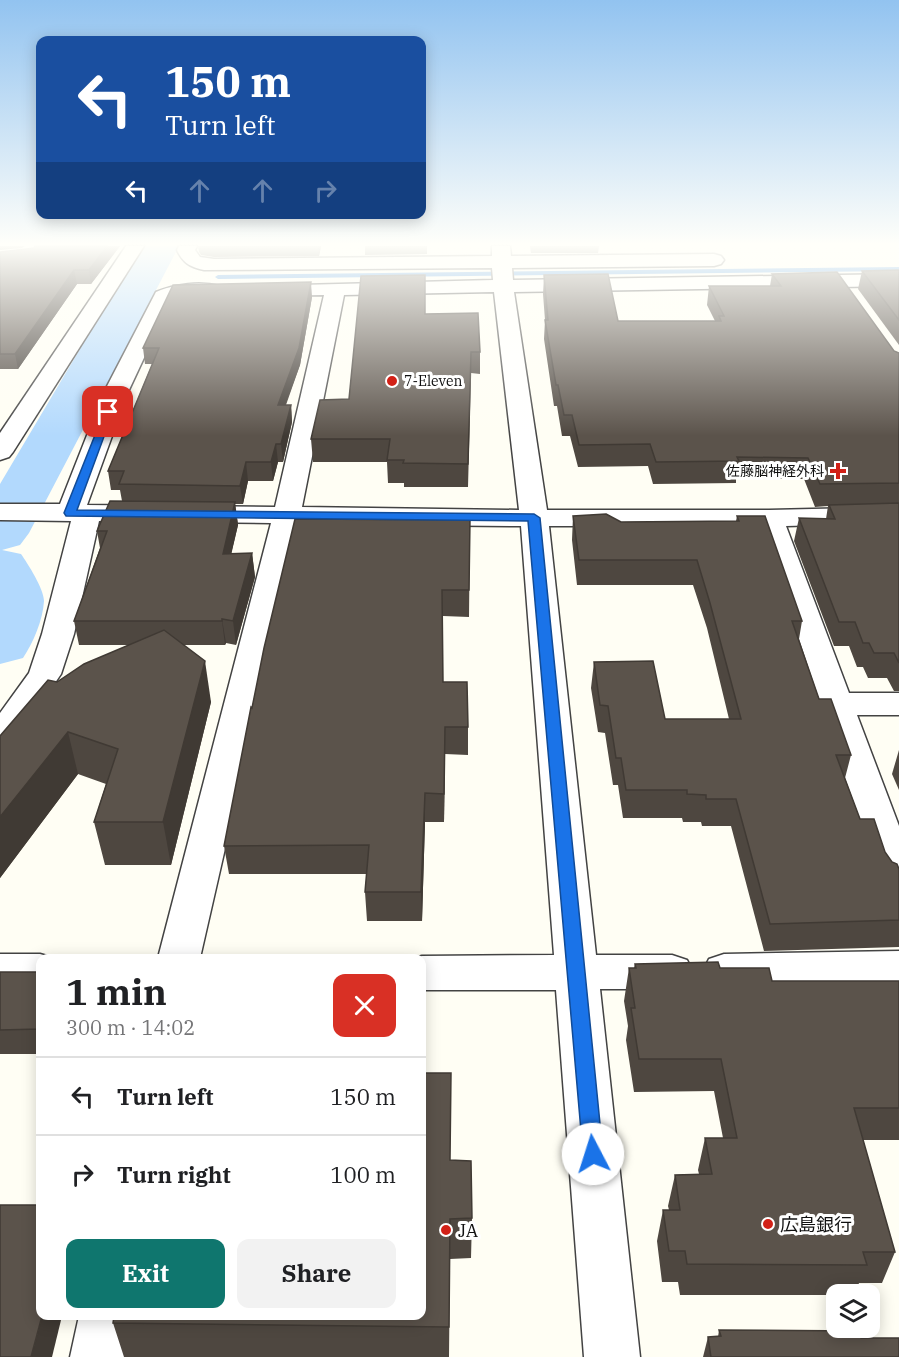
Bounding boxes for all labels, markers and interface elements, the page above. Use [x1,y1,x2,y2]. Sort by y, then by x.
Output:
text: 150 m [165,54,291,109]
icon: left [66,60,144,138]
text: Turn left [165,107,276,142]
icon: left [120,174,153,207]
icon: ahead [183,174,216,207]
icon: ahead [246,174,279,207]
icon: right [309,174,342,207]
place label: 7-Eleven [404,372,462,390]
marker: 7-Eleven [385,374,399,388]
pin [82,386,133,437]
icon: arrive [91,395,124,428]
place label: 佐藤脳神経外科 [726,462,824,480]
marker: 佐藤脳神経外科 [829,462,847,480]
text: 1 min [66,968,167,1015]
button: close [333,974,396,1037]
text: 300 m · 14:02 [66,1014,195,1041]
icon: left [66,1080,99,1113]
text: Turn left [117,1082,213,1111]
text: 150 m [330,1082,396,1111]
position arrow [561,1122,625,1186]
icon: right [66,1158,99,1191]
text: Turn right [117,1160,231,1189]
text: 100 m [330,1160,396,1189]
place label: 広島銀行 [780,1213,852,1236]
marker: 広島銀行 [761,1217,775,1231]
place label: JA [458,1219,479,1242]
marker: JA [439,1223,453,1237]
button: Exit [66,1239,225,1308]
button: Share [237,1239,396,1308]
map controls [826,1284,880,1338]
button: layers [826,1284,880,1338]

